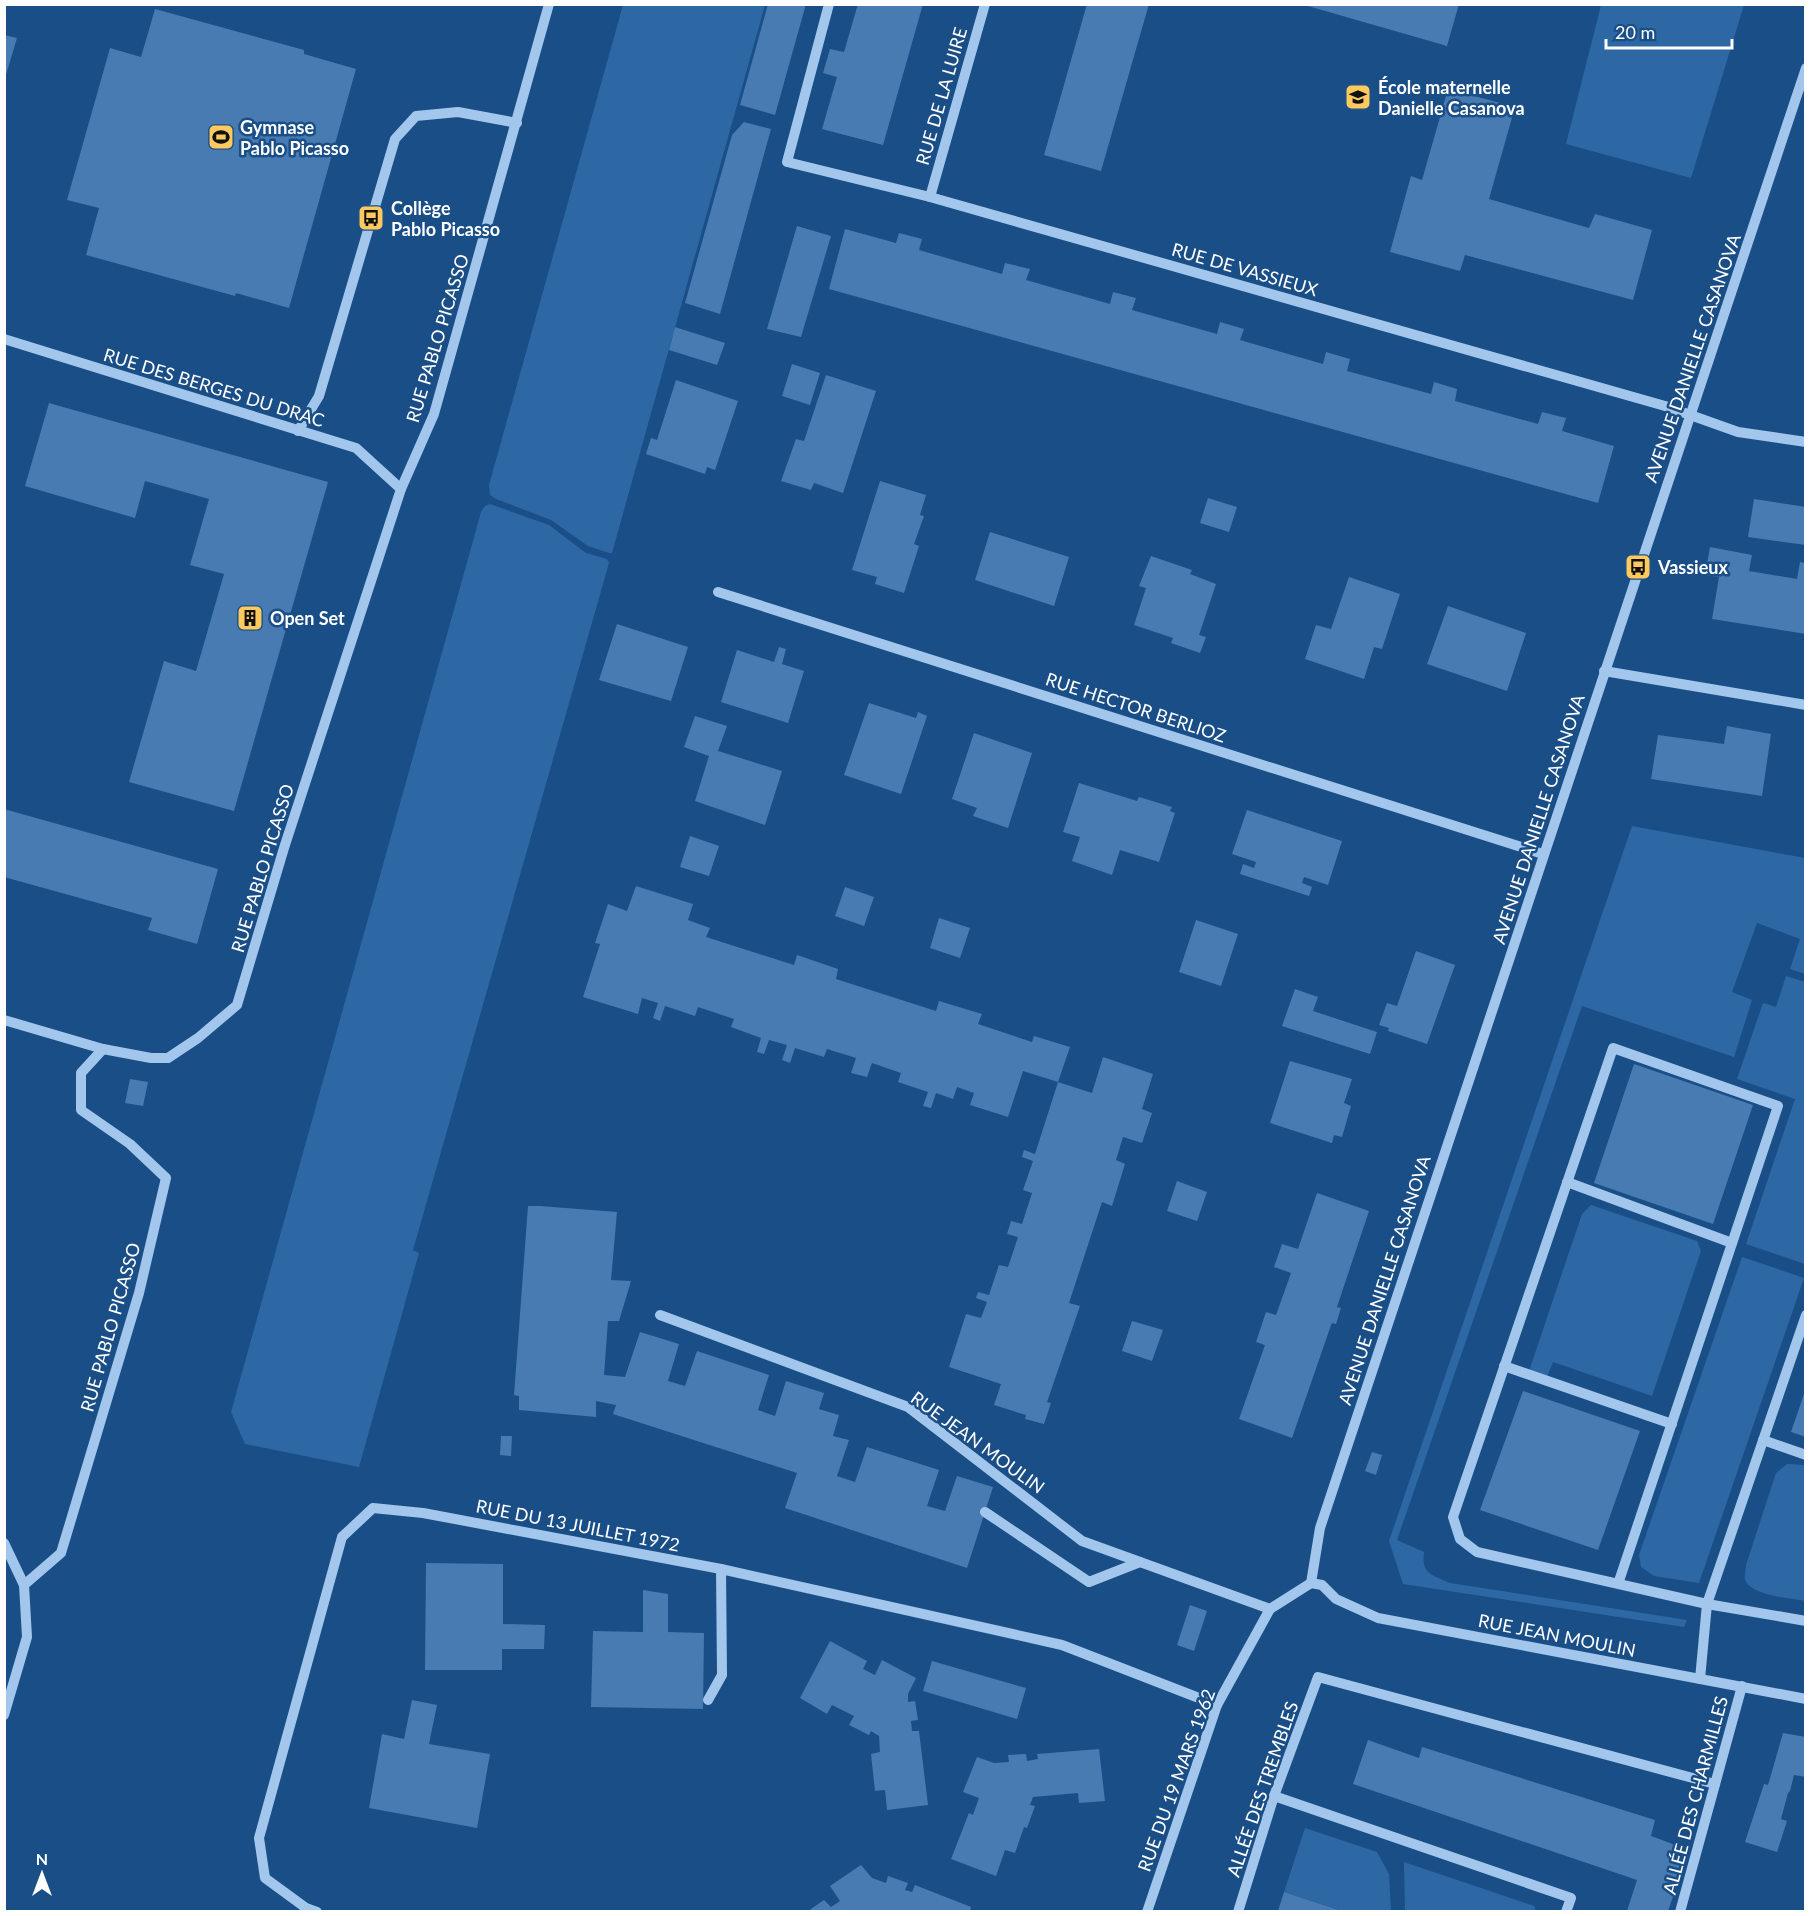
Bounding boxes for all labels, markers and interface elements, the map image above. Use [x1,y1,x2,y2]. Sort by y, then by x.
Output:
scale bar [1606,12,1732,50]
text: 20 m [1615,21,1655,43]
street label: RUE DE LA LUIRE [911,25,971,167]
place label: École maternelle Danielle Casanova [1378,76,1525,119]
school or university icon: École maternelle Danielle Casanova [1343,82,1373,112]
place label: Gymnase Pablo Picasso [240,116,349,159]
sports icon: Gymnase Pablo Picasso [206,122,236,152]
place label: Collège Pablo Picasso [391,197,500,240]
bus stop icon: Collège Pablo Picasso [356,203,386,233]
street label: AVENUE DANIELLE CASANOVA [1639,230,1745,485]
street label: RUE DE VASSIEUX [1169,238,1321,300]
street label: RUE PABLO PICASSO [401,251,473,425]
street label: RUE DES BERGES DU DRAC [101,343,327,431]
bus stop icon: Vassieux [1623,552,1653,582]
place label: Vassieux [1657,556,1728,578]
building icon: Open Set [235,603,265,633]
place label: Open Set [270,607,345,629]
street label: RUE HECTOR BERLIOZ [1043,667,1229,747]
street label: AVENUE DANIELLE CASANOVA [1487,691,1589,947]
street label: RUE PABLO PICASSO [226,781,298,955]
street label: AVENUE DANIELLE CASANOVA [1333,1152,1435,1408]
street label: RUE PABLO PICASSO [75,1240,145,1414]
street label: RUE JEAN MOULIN [907,1386,1049,1498]
street label: RUE DU 13 JUILLET 1972 [474,1494,682,1556]
street label: RUE JEAN MOULIN [1476,1609,1638,1661]
street label: RUE DU 19 MARS 1962 [1133,1686,1219,1874]
street label: ALLÉE DES CHARMILLES [1658,1694,1732,1896]
street label: ALLÉE DES TREMBLES [1222,1698,1302,1880]
north arrow [12,1844,72,1904]
text: N [36,1849,48,1868]

